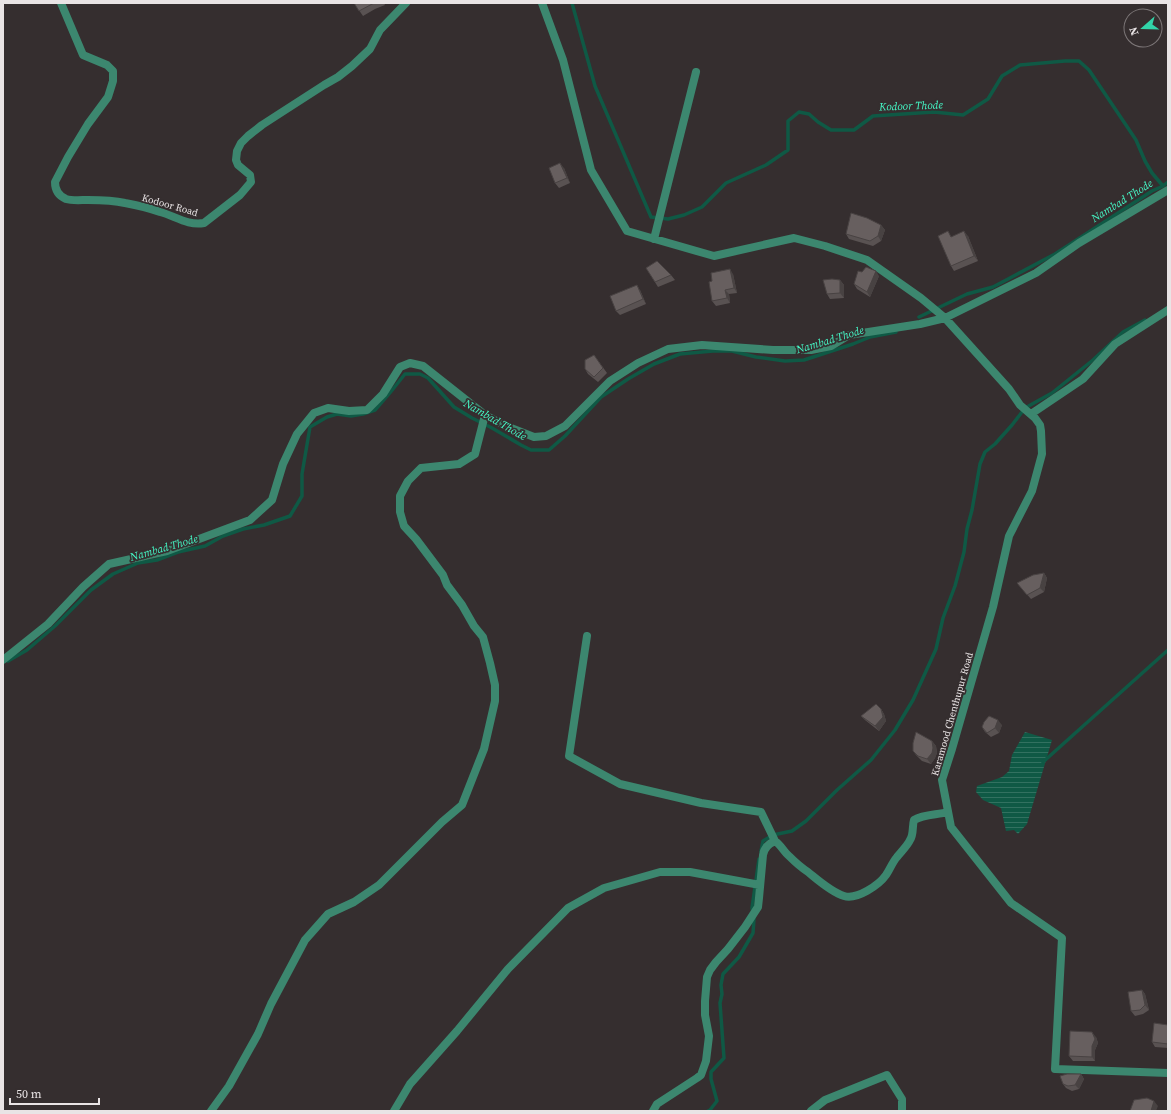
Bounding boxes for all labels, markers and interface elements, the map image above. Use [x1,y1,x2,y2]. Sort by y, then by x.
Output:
north arrow [1123,8,1163,48]
text: N [1126,25,1142,38]
water label: Kodoor Thode [878,97,944,115]
water label: Nambad Thode [1087,176,1156,226]
street label: Kodoor Road [140,191,200,219]
water label: Nambad Thode [793,322,866,358]
water label: Nambad Thode [460,396,530,444]
water label: Nambad Thode [127,531,200,565]
street label: Karamood Chenthupur Road [928,650,976,777]
scale bar [10,1080,99,1106]
text: 50 m [16,1086,42,1102]

